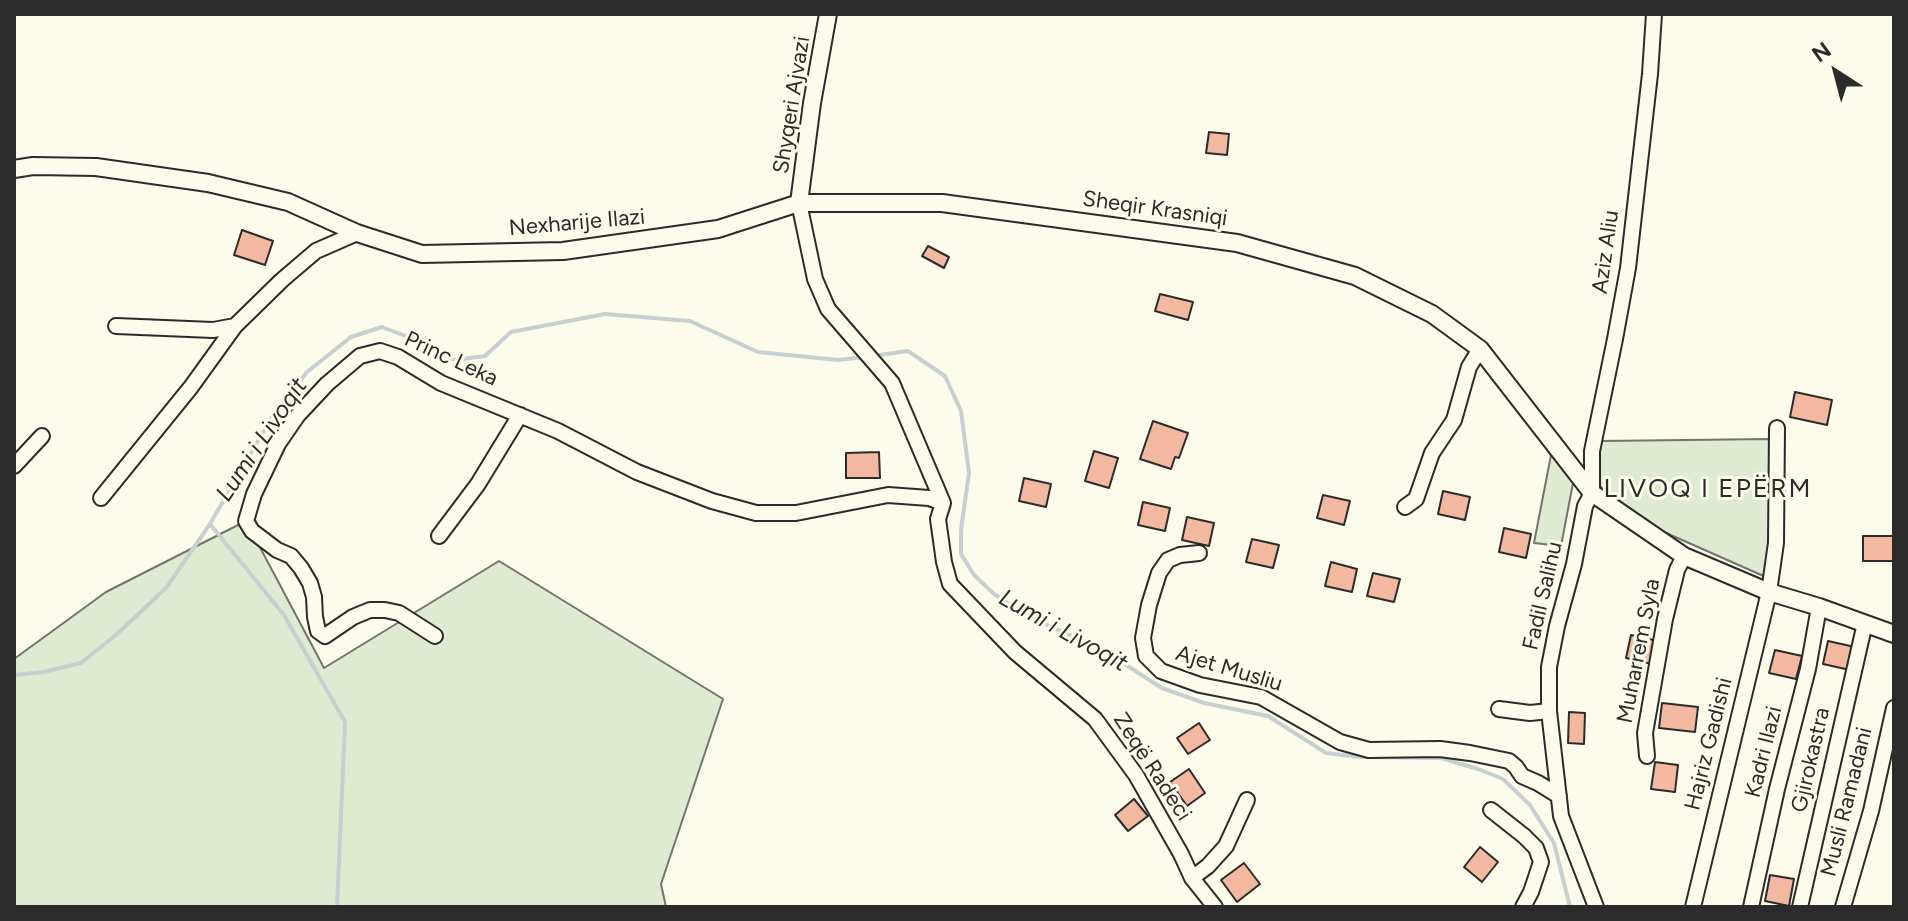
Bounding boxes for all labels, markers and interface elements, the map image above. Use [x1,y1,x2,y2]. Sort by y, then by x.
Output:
north arrow [1796,32,1876,112]
street label: Shyqeri Ajvazi [768,34,816,176]
text: N [1807,36,1836,68]
street label: Sheqir Krasniqi [1081,186,1229,232]
street label: Nexharije Ilazi [508,204,646,242]
street label: Aziz Aliu [1587,208,1625,296]
street label: Princ Leka [400,326,502,392]
water label: Lumi i Livoqit [210,373,314,507]
district label: LIVOQ I EPËRM [1604,473,1812,505]
street label: Fadil Salihu [1518,539,1568,653]
street label: Muharrem Syla [1612,577,1666,725]
water label: Lumi i Livoqit [994,584,1132,678]
street label: Ajet Musliu [1173,640,1285,698]
street label: Hajriz Gadishi [1680,675,1738,813]
street label: Kadri Ilazi [1740,704,1788,800]
street label: Gjirokastra [1786,705,1836,815]
street label: Zeqë Radeci [1107,708,1197,826]
street label: Musli Ramadani [1816,725,1878,879]

